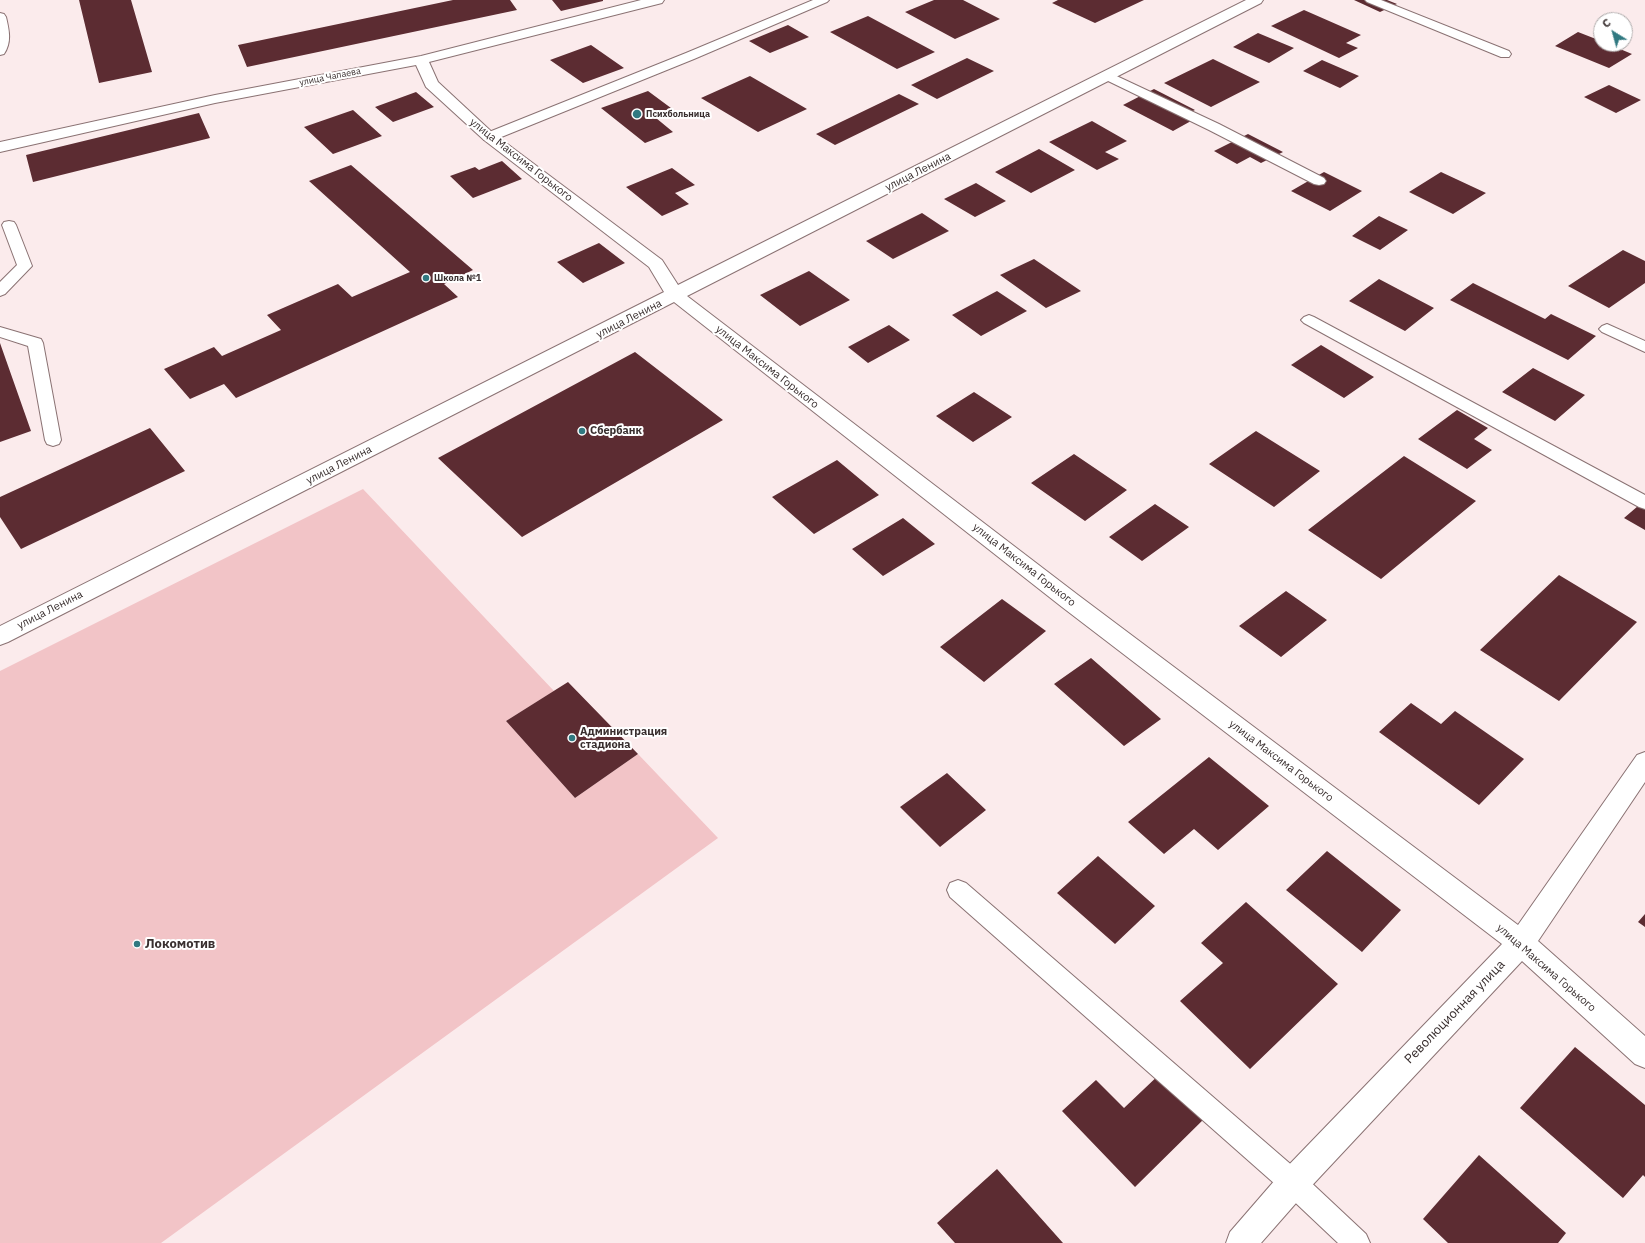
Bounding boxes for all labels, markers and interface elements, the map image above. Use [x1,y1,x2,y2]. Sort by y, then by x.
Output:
north arrow [1593,12,1633,52]
text: С [1599,15,1613,31]
street label: улица Чапаева [298,66,362,88]
marker: Психбольница [631,108,643,120]
place label: Психбольница [646,109,710,119]
street label: улица Максима Горького [467,116,575,204]
street label: улица Ленина [883,150,953,194]
marker: Школа №1 [421,273,431,283]
place label: Школа №1 [434,273,481,283]
street label: улица Ленина [594,297,664,341]
street label: улица Максима Горького [713,323,821,411]
place label: Сбербанк [590,424,642,438]
marker: Сбербанк [577,426,587,436]
street label: улица Ленина [304,443,374,487]
street label: улица Максима Горького [970,521,1078,609]
street label: улица Ленина [15,588,85,632]
street label: улица Максима Горького [1226,717,1336,805]
place label: Администрация стадиона [580,725,667,751]
marker: Администрация стадиона [567,733,577,743]
street label: улица Максима Горького [1494,921,1598,1015]
place label: Локомотив [145,936,215,952]
marker: Локомотив [132,939,142,949]
street label: Революционная улица [1402,957,1508,1067]

